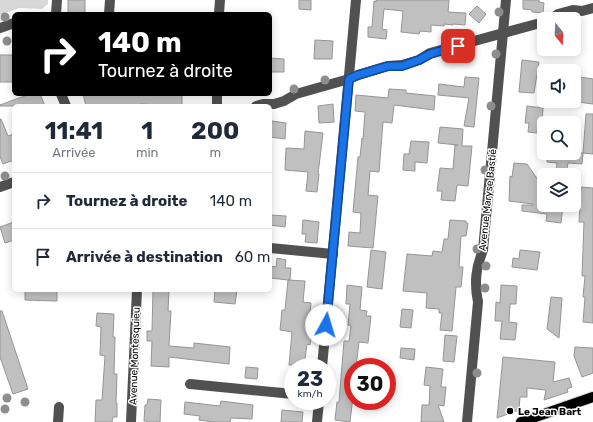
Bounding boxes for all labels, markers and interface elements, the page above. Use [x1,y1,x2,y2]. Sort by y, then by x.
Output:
north arrow [537,12,581,56]
map controls [537,12,581,212]
text: 140 m [98,26,182,59]
icon: right [32,28,84,80]
pin [441,29,475,63]
icon: arrive [447,35,469,57]
text: Tournez à droite [98,60,233,82]
button: sound [537,64,581,108]
button: search [537,116,581,160]
text: 11:41 [45,117,103,145]
text: 1 [141,117,153,145]
text: 200 [191,117,239,145]
text: Arrivée [52,145,96,160]
text: min [136,145,158,160]
text: m [209,145,221,160]
street label: Avenue Maryse Bastié [477,148,499,252]
button: layers [537,168,581,212]
icon: right [32,190,54,212]
text: Tournez à droite [66,192,187,210]
text: 140 m [210,192,252,210]
icon: arrive [32,246,54,268]
text: Arrivée à destination [66,248,223,266]
text: 60 m [235,248,270,266]
position arrow [305,304,347,346]
street label: Avenue Montesquieu [127,307,143,405]
speed limit sign: 30 [344,358,396,410]
text: 23 [297,367,323,391]
text: km/h [298,388,322,400]
marker: Le Jean Bart [505,406,515,416]
place label: Le Jean Bart [518,406,582,418]

